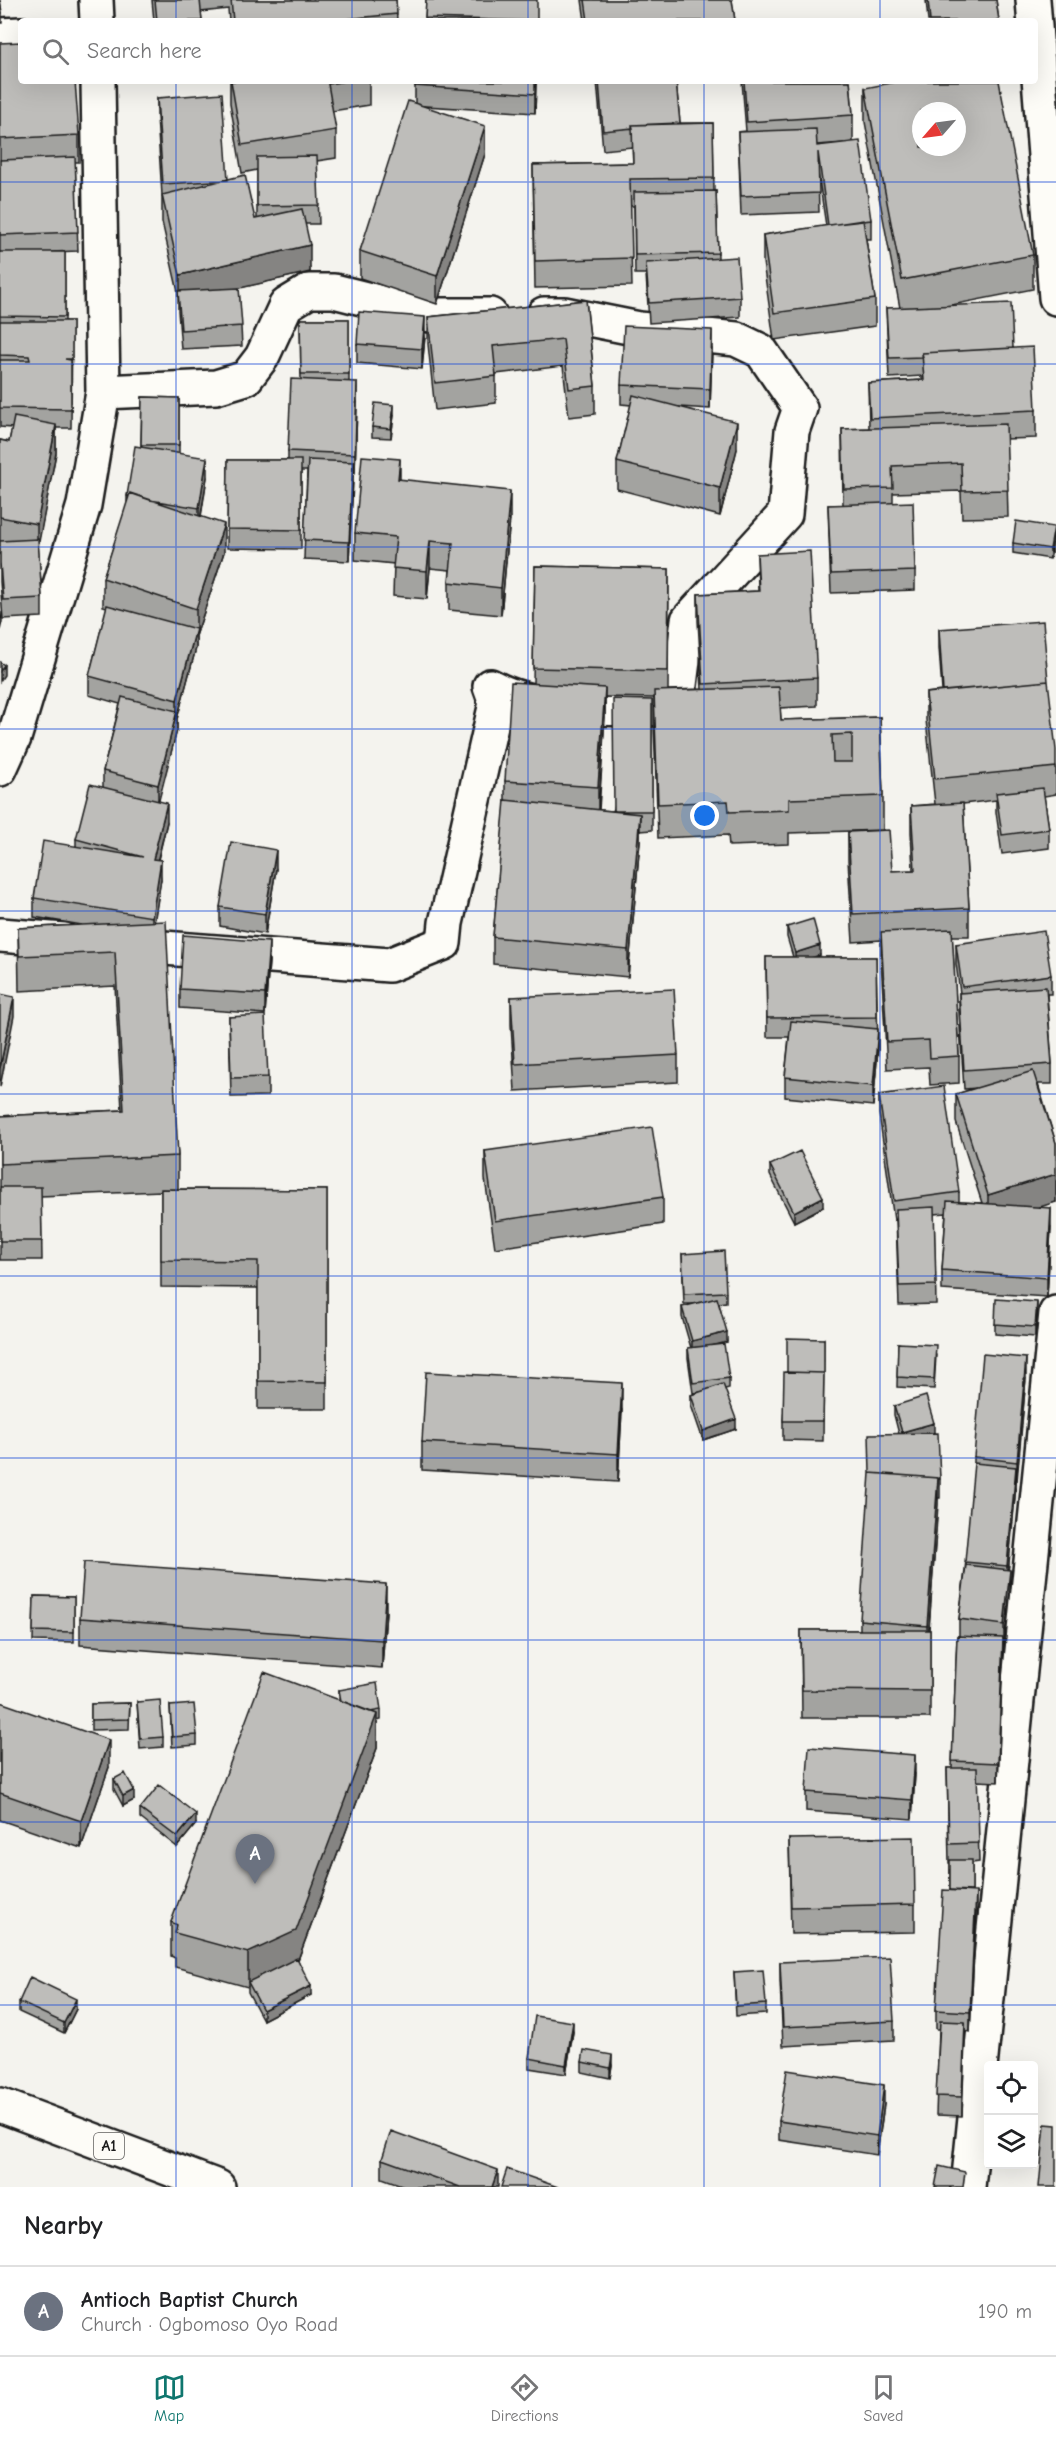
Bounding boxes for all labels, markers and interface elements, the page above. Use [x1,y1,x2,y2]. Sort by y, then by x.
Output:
search box [18,18,1038,84]
icon: search [39,35,72,68]
text: Search here [87,38,202,64]
north arrow [912,102,966,156]
your location [690,801,719,830]
pin: A [236,1834,274,1884]
map controls [984,2061,1038,2169]
button: locate [984,2061,1038,2115]
button: layers [984,2115,1038,2169]
road number: A1 [94,2133,124,2159]
text: Nearby [24,2211,103,2241]
text: Antioch Baptist Church [81,2287,298,2313]
text: A [38,2300,49,2323]
text: 190 m [978,2300,1032,2323]
text: Church · Ogbomoso Oyo Road [81,2313,338,2336]
tab: Map [153,2371,186,2425]
tab: Directions [491,2371,558,2425]
tab: Saved [863,2371,903,2425]

